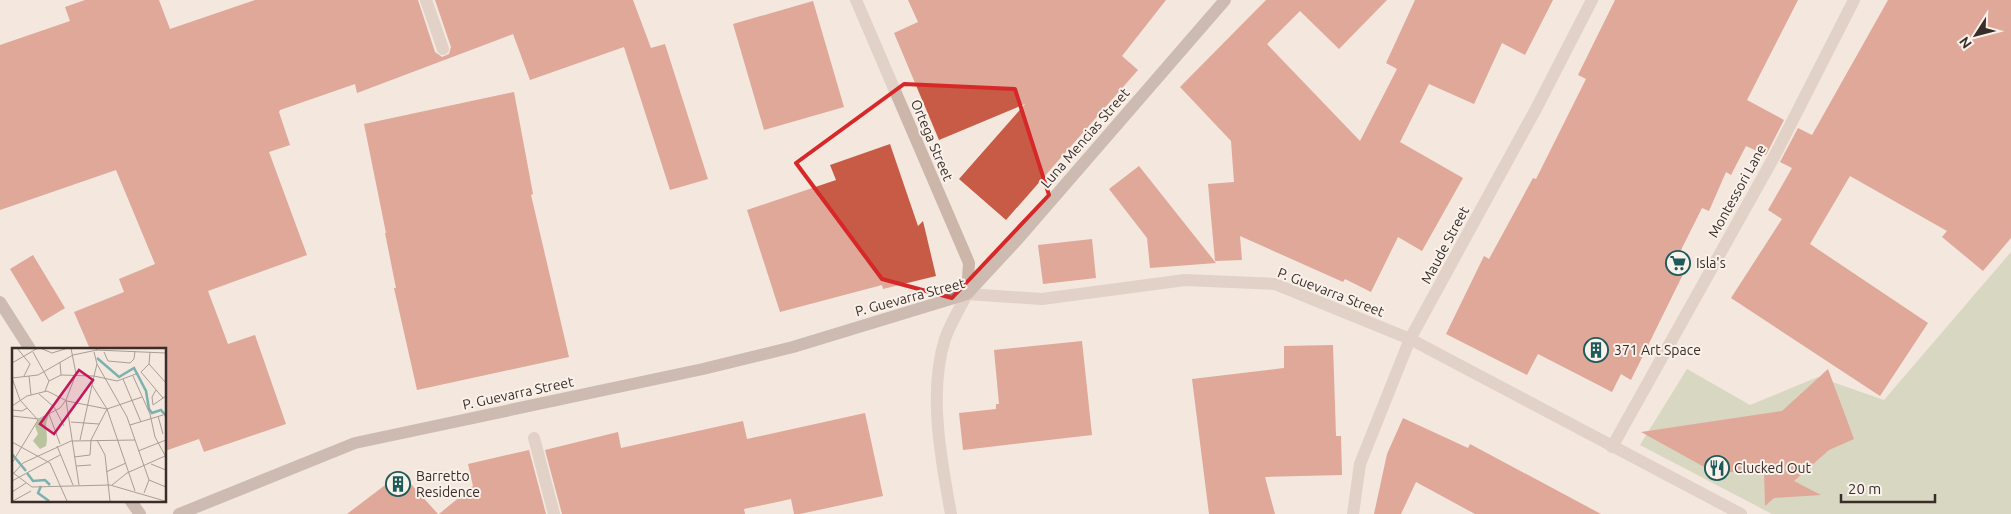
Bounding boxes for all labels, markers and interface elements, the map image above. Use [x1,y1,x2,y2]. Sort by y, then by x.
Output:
north arrow [1951,10,2001,60]
text: N [1956,34,1975,52]
street label: Luna Mencias Street [1037,84,1133,191]
street label: Ortega Street [908,97,957,184]
street label: Montessori Lane [1705,142,1769,240]
street label: Maude Street [1418,203,1472,287]
supermarket icon: Isla's [1665,250,1691,276]
place label: Isla's [1696,255,1726,271]
street label: P. Guevarra Street [1275,264,1387,320]
street label: P. Guevarra Street [853,275,967,319]
building icon: 371 Art Space [1583,337,1609,363]
place label: 371 Art Space [1614,342,1701,358]
inset map [12,348,166,502]
street label: P. Guevarra Street [461,373,575,413]
restaurant icon: Clucked Out [1704,455,1730,481]
place label: Clucked Out [1734,460,1812,476]
place label: Barretto Residence [416,468,480,500]
building icon: Barretto Residence [385,471,411,497]
scale bar [1841,472,1935,504]
text: 20 m [1848,480,1881,497]

